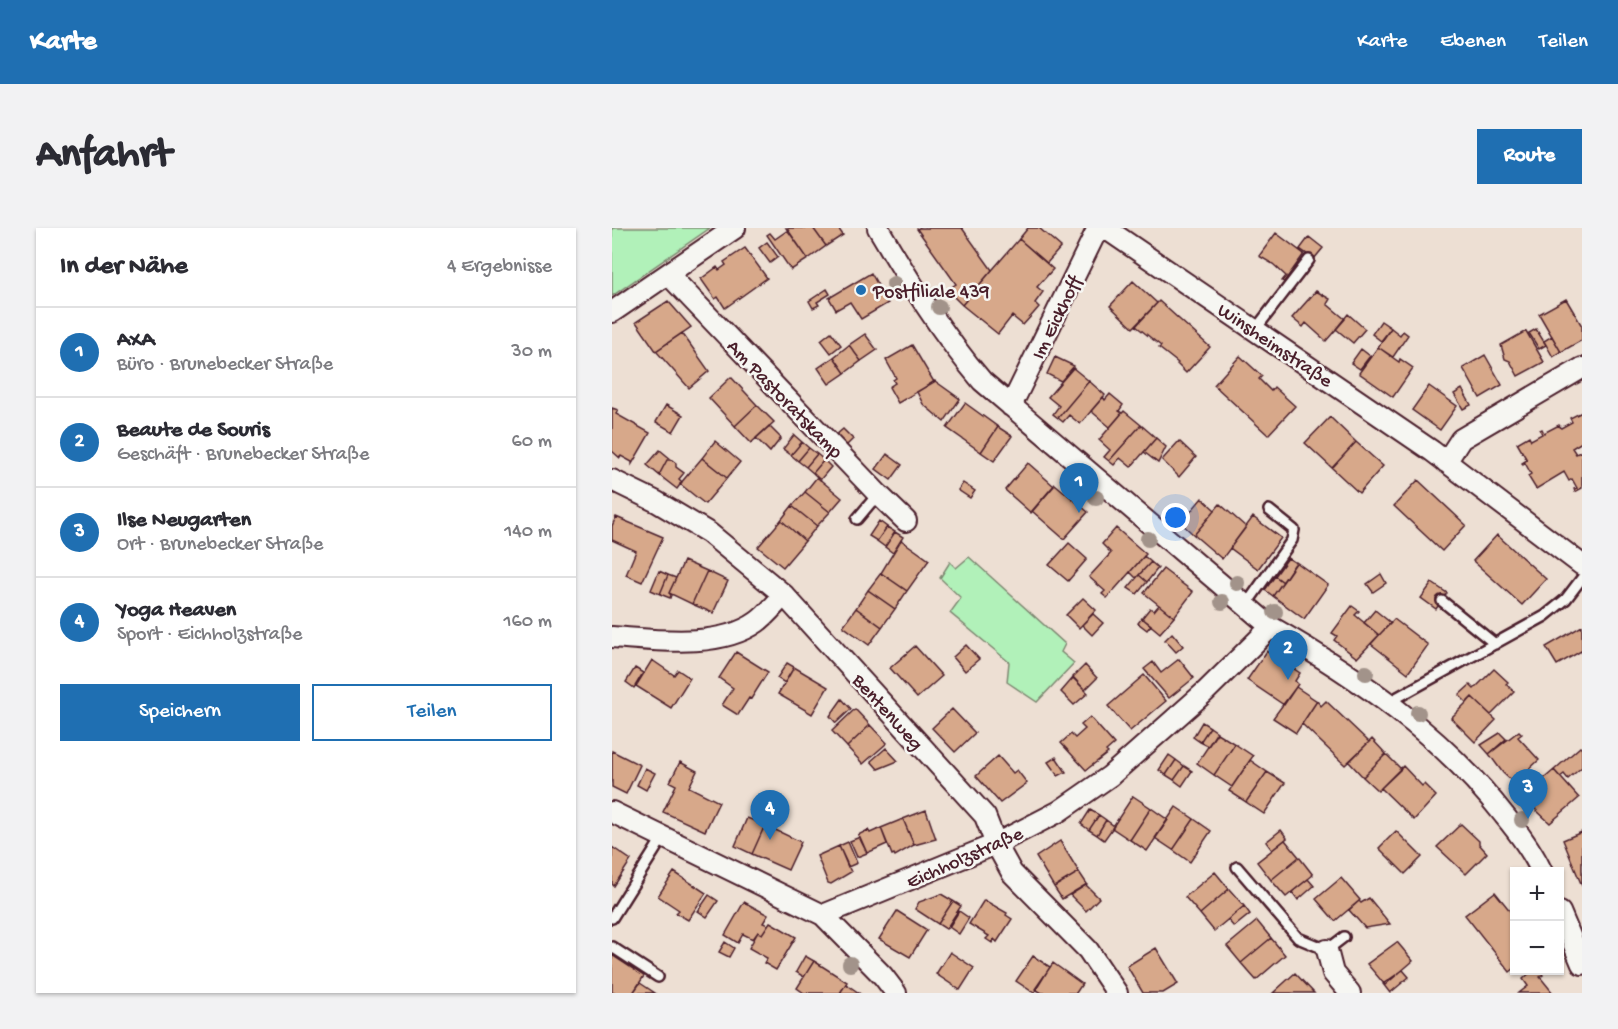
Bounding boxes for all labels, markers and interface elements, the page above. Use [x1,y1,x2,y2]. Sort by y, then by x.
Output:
text: Karte [30,26,97,59]
text: Karte [1357,30,1407,55]
text: Ebenen [1440,30,1506,55]
text: Teilen [1539,30,1588,55]
button: Route [1477,129,1582,184]
text: Anfahrt [36,132,171,181]
text: In der Nähe [60,252,188,283]
text: 4 Ergebnisse [447,256,552,279]
street label: Im Eickhoff [1028,272,1089,364]
place label: Postfiliale 439 [872,282,990,305]
marker: Postfiliale 439 [854,283,868,297]
street label: Winsheimstraße [1212,300,1337,394]
text: AXA [117,328,155,354]
street label: Am Pastoratskamp [721,336,846,465]
text: 1 [75,341,84,364]
text: 30 m [511,341,552,364]
text: Büro · Brunebecker Straße [117,354,333,377]
text: Beaute de Souris [117,418,270,444]
text: 2 [75,431,84,454]
text: 60 m [512,431,552,454]
text: Geschäft · Brunebecker Straße [117,444,369,467]
pin: 1 [1060,464,1098,513]
your location [1161,503,1190,532]
text: Ilse Neugarten [117,508,251,534]
text: 3 [74,521,85,544]
text: 140 m [504,521,552,544]
text: Ort · Brunebecker Straße [117,534,323,557]
text: Yoga Heaven [117,598,236,624]
text: 4 [75,611,84,634]
text: 160 m [503,611,552,634]
text: Sport · Eichholzstraße [117,624,302,647]
pin: 2 [1268,630,1308,680]
street label: Bentenweg [845,670,927,756]
button: Speichern [60,684,300,741]
button: Teilen [312,684,552,741]
pin: 3 [1508,770,1548,819]
pin: 4 [750,790,790,840]
street label: Eichholzstraße [904,823,1028,895]
map controls [1510,867,1564,975]
button: + [1510,867,1564,921]
button: − [1510,921,1564,975]

